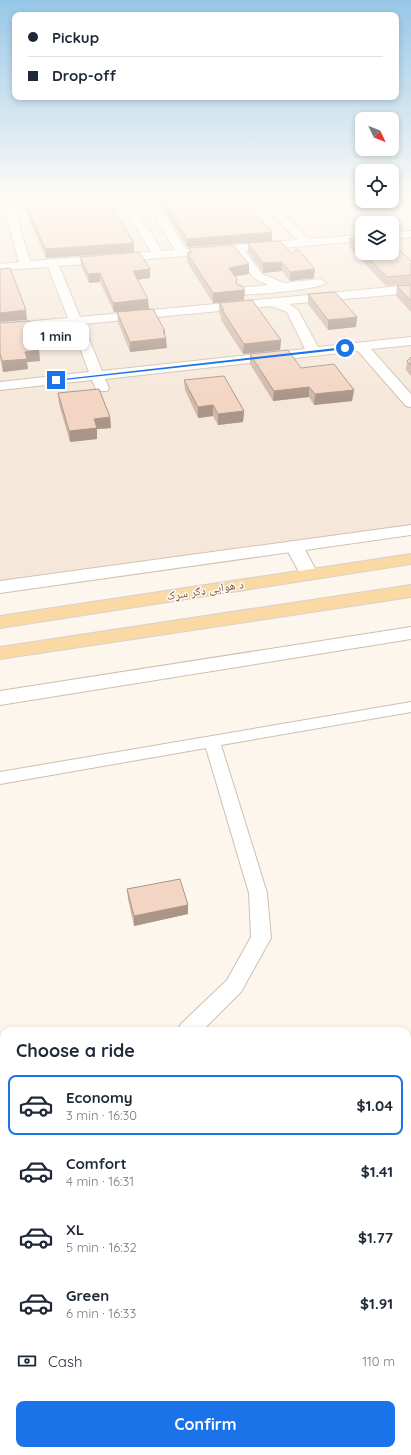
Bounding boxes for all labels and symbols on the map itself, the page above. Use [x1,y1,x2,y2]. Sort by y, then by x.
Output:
north arrow [355,112,399,156]
callout: 1 min [23,322,89,350]
route start [336,339,354,357]
route end [47,371,65,389]
street label: د هوایی ډګر سړک [165,576,245,604]

